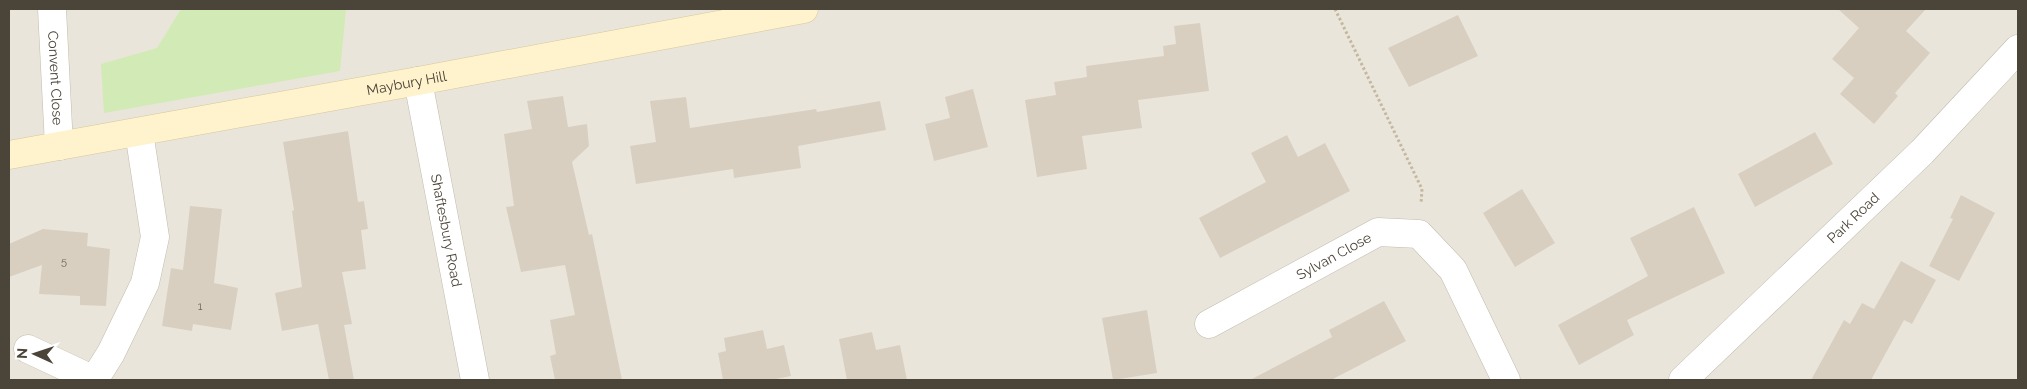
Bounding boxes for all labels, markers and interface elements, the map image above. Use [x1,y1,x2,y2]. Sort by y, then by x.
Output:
street label: Convent Close [45,30,66,126]
street label: Maybury Hill [365,68,448,98]
street label: Shaftesbury Road [428,172,465,288]
street label: Park Road [1824,189,1882,246]
street label: Sylvan Close [1294,229,1374,283]
house number: 5 [61,255,67,268]
house number: 1 [198,300,203,313]
north arrow [10,329,60,379]
text: N [14,348,30,359]

